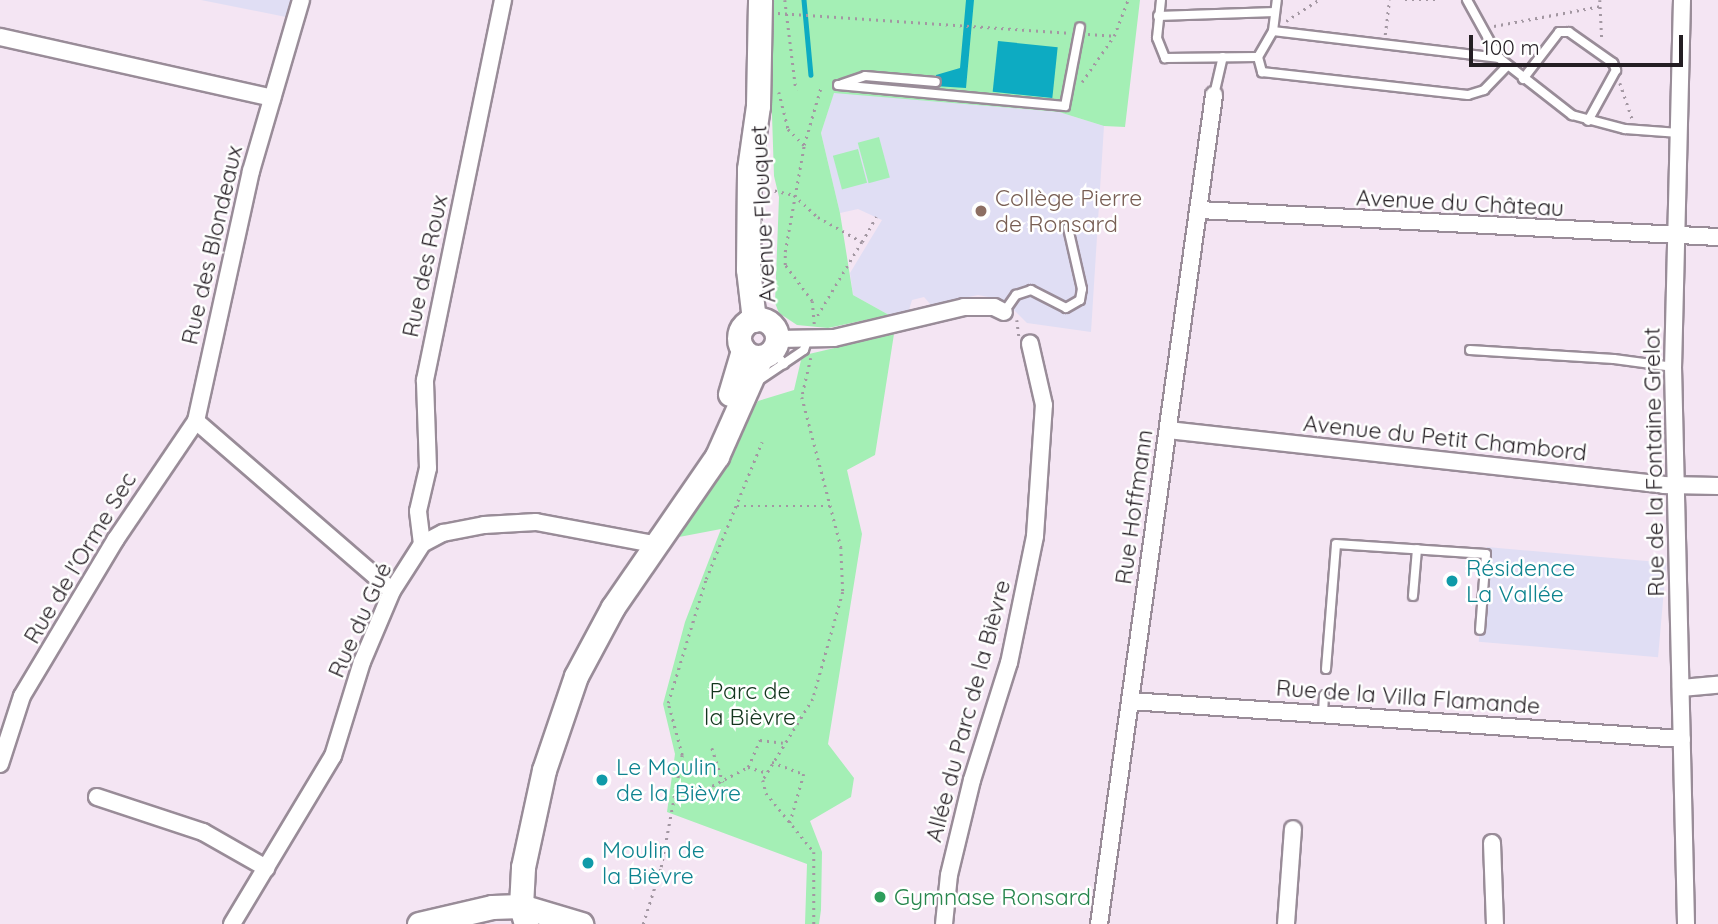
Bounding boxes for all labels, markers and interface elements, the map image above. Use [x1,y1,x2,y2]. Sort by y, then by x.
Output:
scale bar [1473,21,1686,65]
text: 100 m [1482,34,1540,60]
street label: Avenue Flouquet [745,124,781,304]
street label: Rue des Blondeaux [176,143,248,347]
place label: Collège Pierre de Ronsard [995,184,1142,238]
street label: Avenue du Château [1355,184,1565,222]
street label: Rue des Roux [396,192,454,340]
marker: Collège Pierre de Ronsard [973,203,989,219]
street label: Rue de la Fontaine Grelot [1638,327,1670,597]
street label: Avenue du Petit Chambord [1302,409,1588,467]
street label: Rue Hoffmann [1109,428,1159,586]
street label: Rue de l'Orme Sec [18,467,142,649]
place label: Résidence La Vallée [1466,554,1575,608]
street label: Rue du Gué [322,558,398,682]
marker: Résidence La Vallée [1444,573,1460,589]
street label: Allée du Parc de la Bièvre [920,577,1016,845]
street label: Rue de la Villa Flamande [1275,674,1541,720]
park label: Parc de la Bièvre [704,677,796,731]
place label: Le Moulin de la Bièvre [616,753,741,807]
marker: Le Moulin de la Bièvre [594,772,610,788]
place label: Moulin de la Bièvre [602,836,705,890]
marker: Moulin de la Bièvre [580,855,596,871]
place label: Gymnase Ronsard [894,883,1091,911]
marker: Gymnase Ronsard [872,889,888,905]

